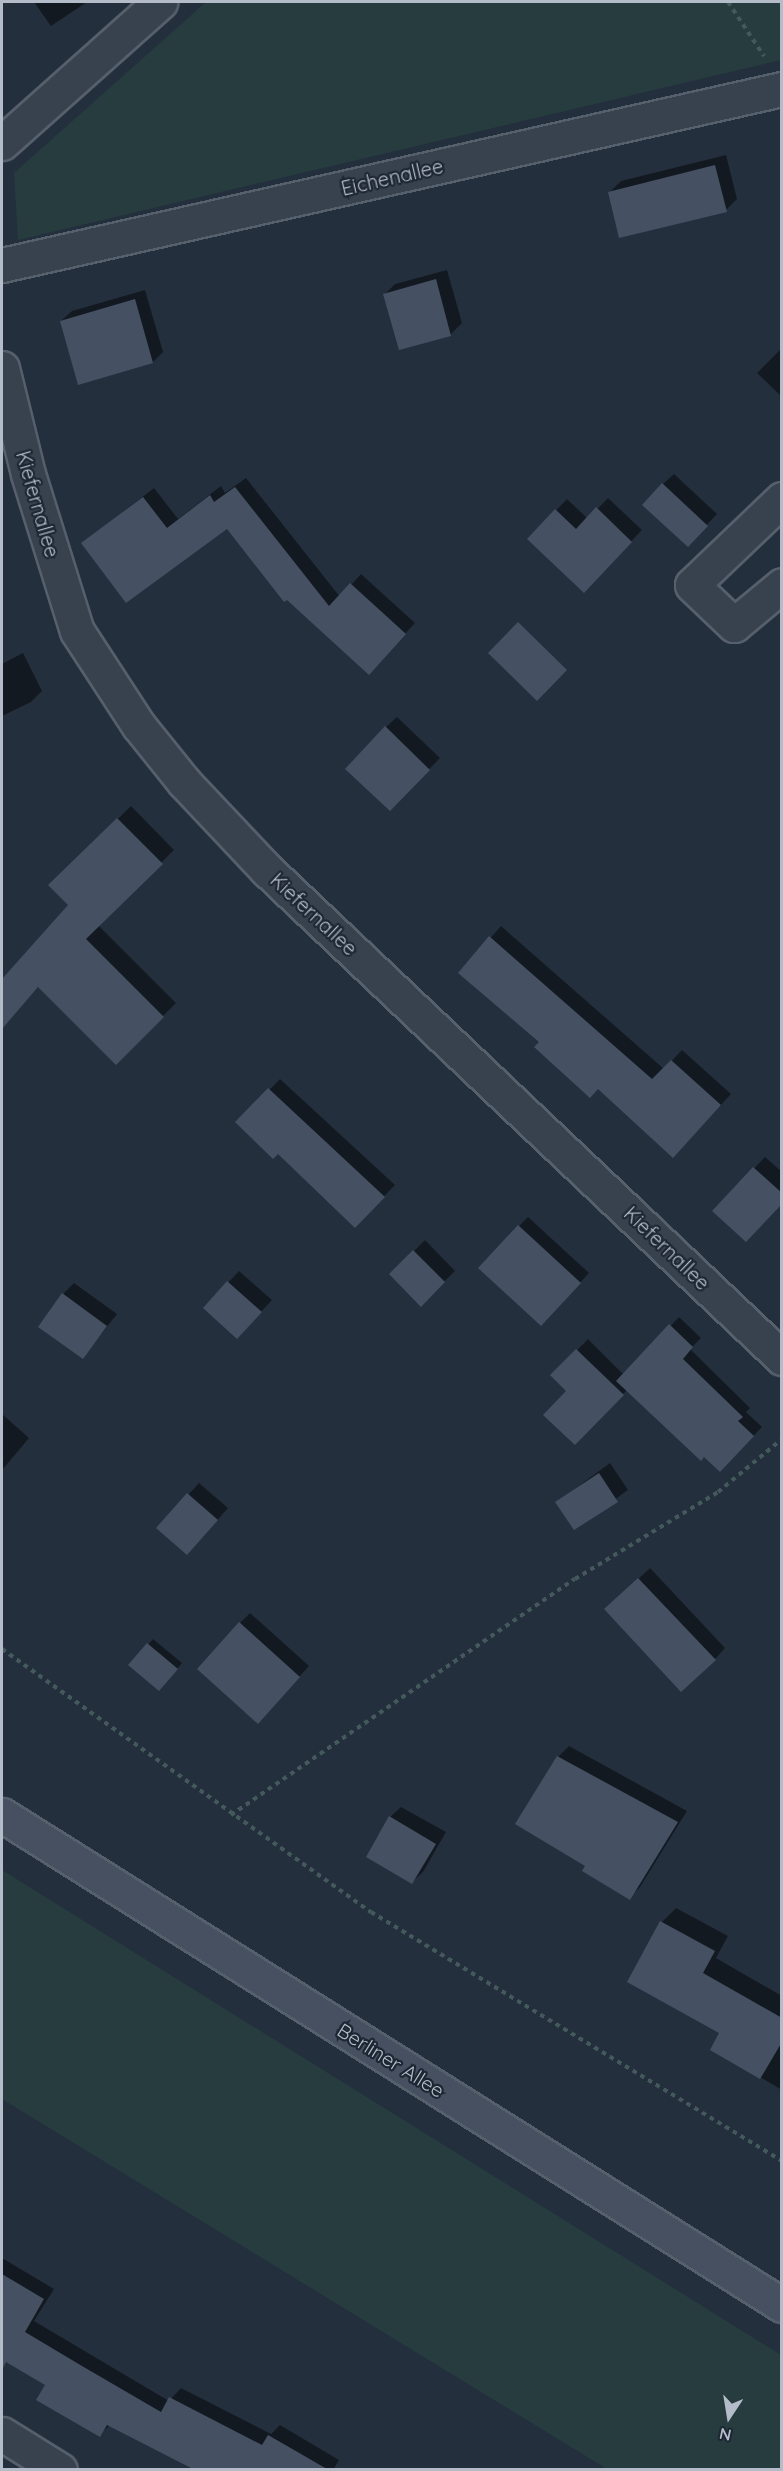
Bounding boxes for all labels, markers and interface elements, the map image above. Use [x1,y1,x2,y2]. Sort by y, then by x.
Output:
street label: Eichenallee [339,154,445,200]
street label: Kiefernallee [11,448,65,560]
street label: Kiefernallee [266,868,362,960]
street label: Kiefernallee [619,1201,715,1295]
street label: Berliner Allee [333,2018,449,2102]
north arrow [699,2387,759,2447]
text: N [717,2424,733,2446]

